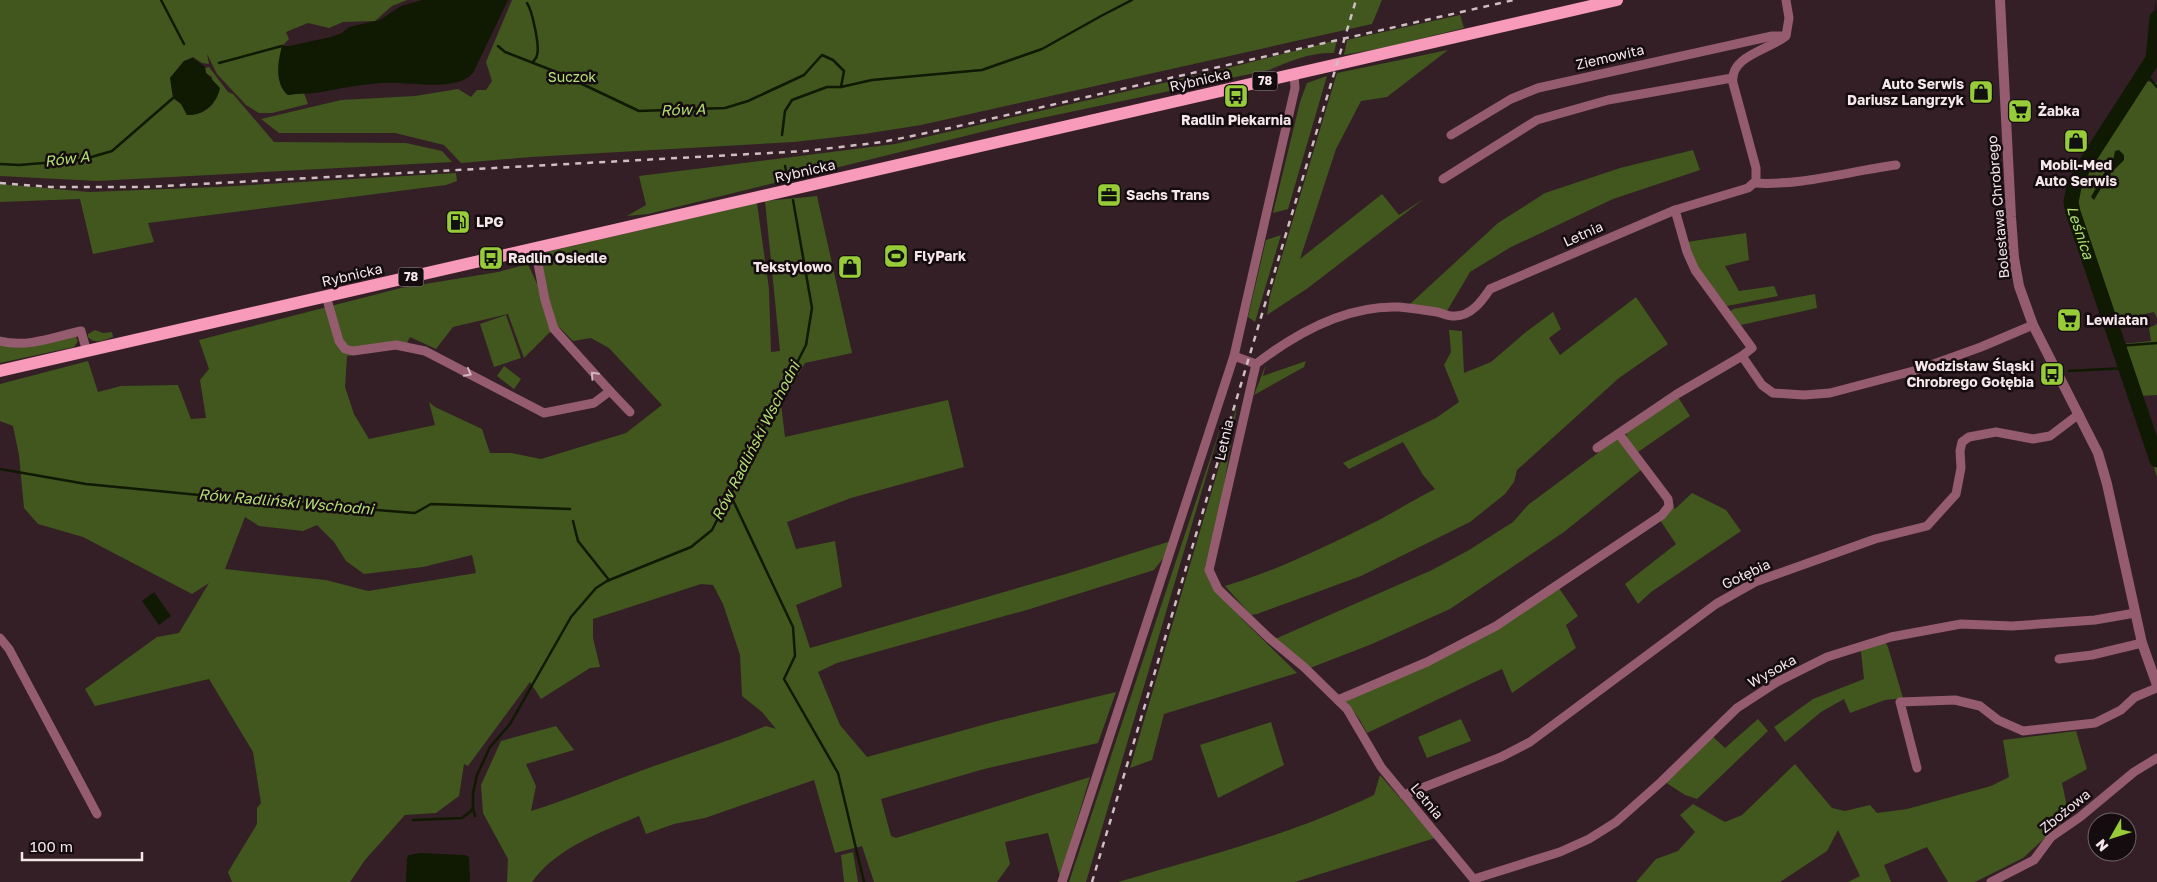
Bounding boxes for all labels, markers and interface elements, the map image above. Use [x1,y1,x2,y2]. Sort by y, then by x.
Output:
street label: Ziemowita [1574,40,1646,73]
street label: Rybnicka [1168,64,1232,95]
park label: Suczok [548,68,596,85]
road number: 78 [1252,72,1278,90]
place label: Auto Serwis Dariusz Langrzyk [1847,75,1964,108]
shop icon: Auto Serwis Dariusz Langrzyk [1968,79,1994,105]
bus stop icon: Radlin Piekarnia [1223,83,1249,109]
supermarket icon: Żabka [2007,98,2033,124]
water label: Rów A [660,99,706,119]
place label: Żabka [2038,102,2080,119]
place label: Radlin Piekarnia [1181,111,1291,128]
shop icon: Mobil-Med Auto Serwis [2063,128,2089,154]
street label: Bolesława Chrobrego [1983,135,2012,279]
water label: Rów A [44,146,90,170]
street label: Rybnicka [773,155,837,186]
place label: Mobil-Med Auto Serwis [2035,156,2117,189]
office icon: Sachs Trans [1096,182,1122,208]
place label: Sachs Trans [1126,186,1210,203]
water label: Leśnica [2064,204,2098,262]
fuel station icon: LPG [445,209,471,235]
place label: LPG [476,213,504,230]
street label: Letnia [1560,217,1605,250]
sports icon: FlyPark [883,243,909,269]
bus stop icon: Radlin Osiedle [478,245,504,271]
place label: FlyPark [914,247,966,264]
place label: Radlin Osiedle [508,249,607,266]
shop icon: Tekstylowo [837,254,863,280]
place label: Tekstylowo [753,258,832,275]
street label: Rybnicka [320,259,384,290]
road number: 78 [398,268,424,286]
supermarket icon: Lewiatan [2056,307,2082,333]
place label: Lewiatan [2086,311,2148,328]
water label: Rów Radliński Wschodni [707,356,804,523]
place label: Wodzisław Śląski Chrobrego Gołębia [1906,357,2034,390]
bus stop icon: Wodzisław Śląski Chrobrego Gołębia [2039,361,2065,387]
one-way arrow [463,367,472,377]
one-way arrow [591,371,600,380]
street label: Letnia [1211,418,1237,462]
water label: Rów Radliński Wschodni [198,484,376,518]
street label: Gołębia [1719,555,1773,592]
street label: Wysoka [1745,650,1799,691]
street label: Letnia [1407,779,1447,822]
street label: Zbożowa [2036,785,2093,836]
north arrow [2087,812,2137,862]
scale bar [22,830,142,862]
text: N [2092,836,2111,855]
text: 100 m [30,837,73,855]

